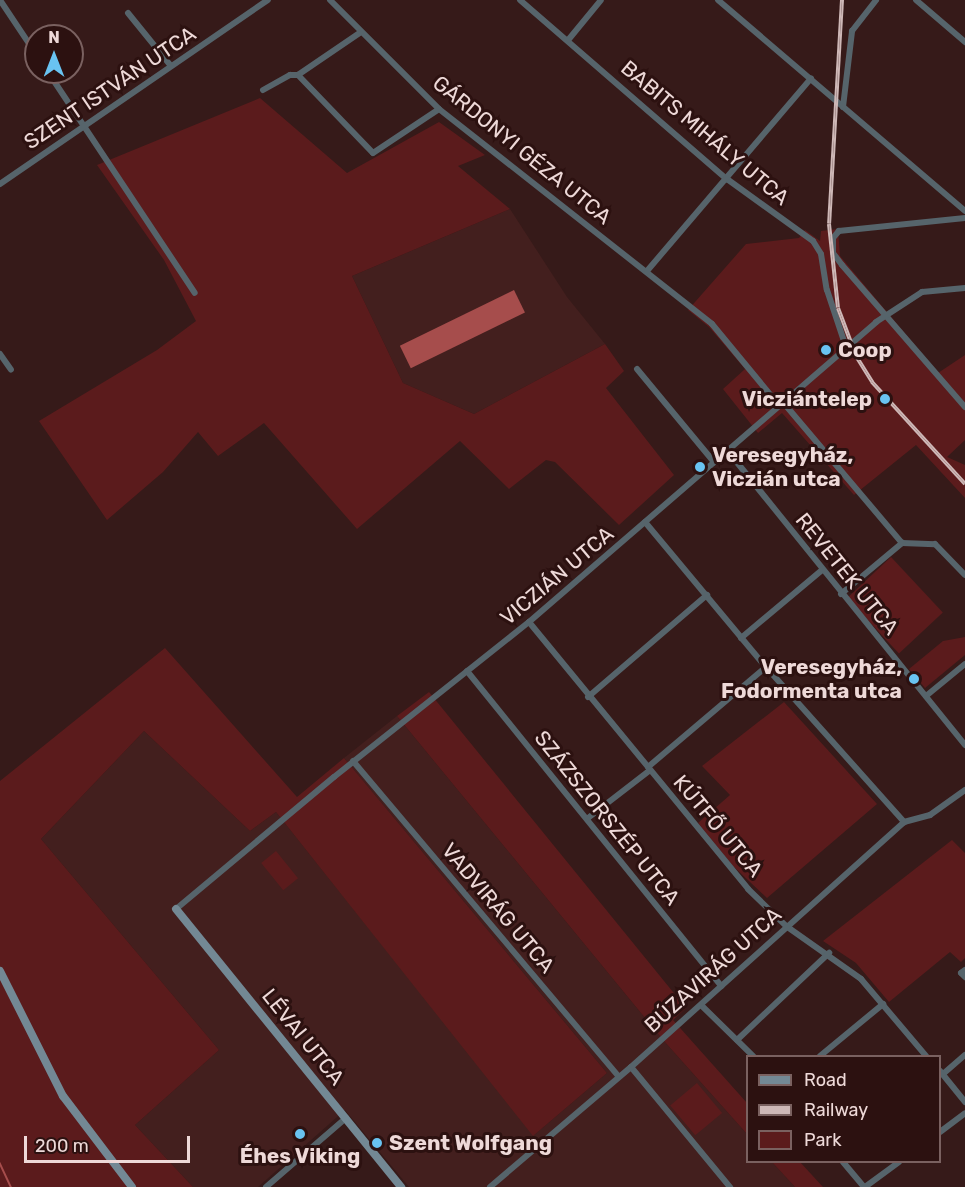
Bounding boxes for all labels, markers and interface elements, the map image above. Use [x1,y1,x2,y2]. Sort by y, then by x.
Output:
street label: SZENT ISTVÁN UTCA [19,21,201,155]
north arrow [24,24,84,84]
street label: BABITS MIHÁLY UTCA [616,55,794,211]
street label: GÁRDONYI GÉZA UTCA [427,70,617,230]
place label: Coop [838,337,892,363]
marker: Coop [819,343,833,357]
place label: Vicziántelep [742,386,872,412]
marker: Vicziántelep [876,390,894,408]
place label: Veresegyház, Viczián utca [712,442,853,492]
marker: Veresegyház, Viczián utca [693,460,707,474]
street label: REVETEK UTCA [790,508,904,640]
street label: VICZIÁN UTCA [495,521,619,631]
place label: Veresegyház, Fodormenta utca [721,654,902,704]
marker: Veresegyház, Fodormenta utca [907,672,921,686]
street label: SZÁZSZORSZÉP UTCA [529,726,685,910]
street label: KÚTFŐ UTCA [668,770,768,882]
street label: VADVIRÁG UTCA [436,838,560,978]
street label: BÚZAVIRÁG UTCA [639,902,787,1038]
street label: LÉVAI UTCA [257,984,349,1090]
legend [746,1055,941,1163]
text: Road [804,1069,847,1091]
text: Railway [804,1099,868,1121]
scale bar [27,1124,194,1162]
marker: Éhes Viking [293,1127,307,1141]
text: Park [804,1129,841,1151]
place label: Szent Wolfgang [389,1130,552,1156]
text: 200 m [35,1135,89,1157]
marker: Szent Wolfgang [370,1136,384,1150]
place label: Éhes Viking [239,1143,361,1169]

